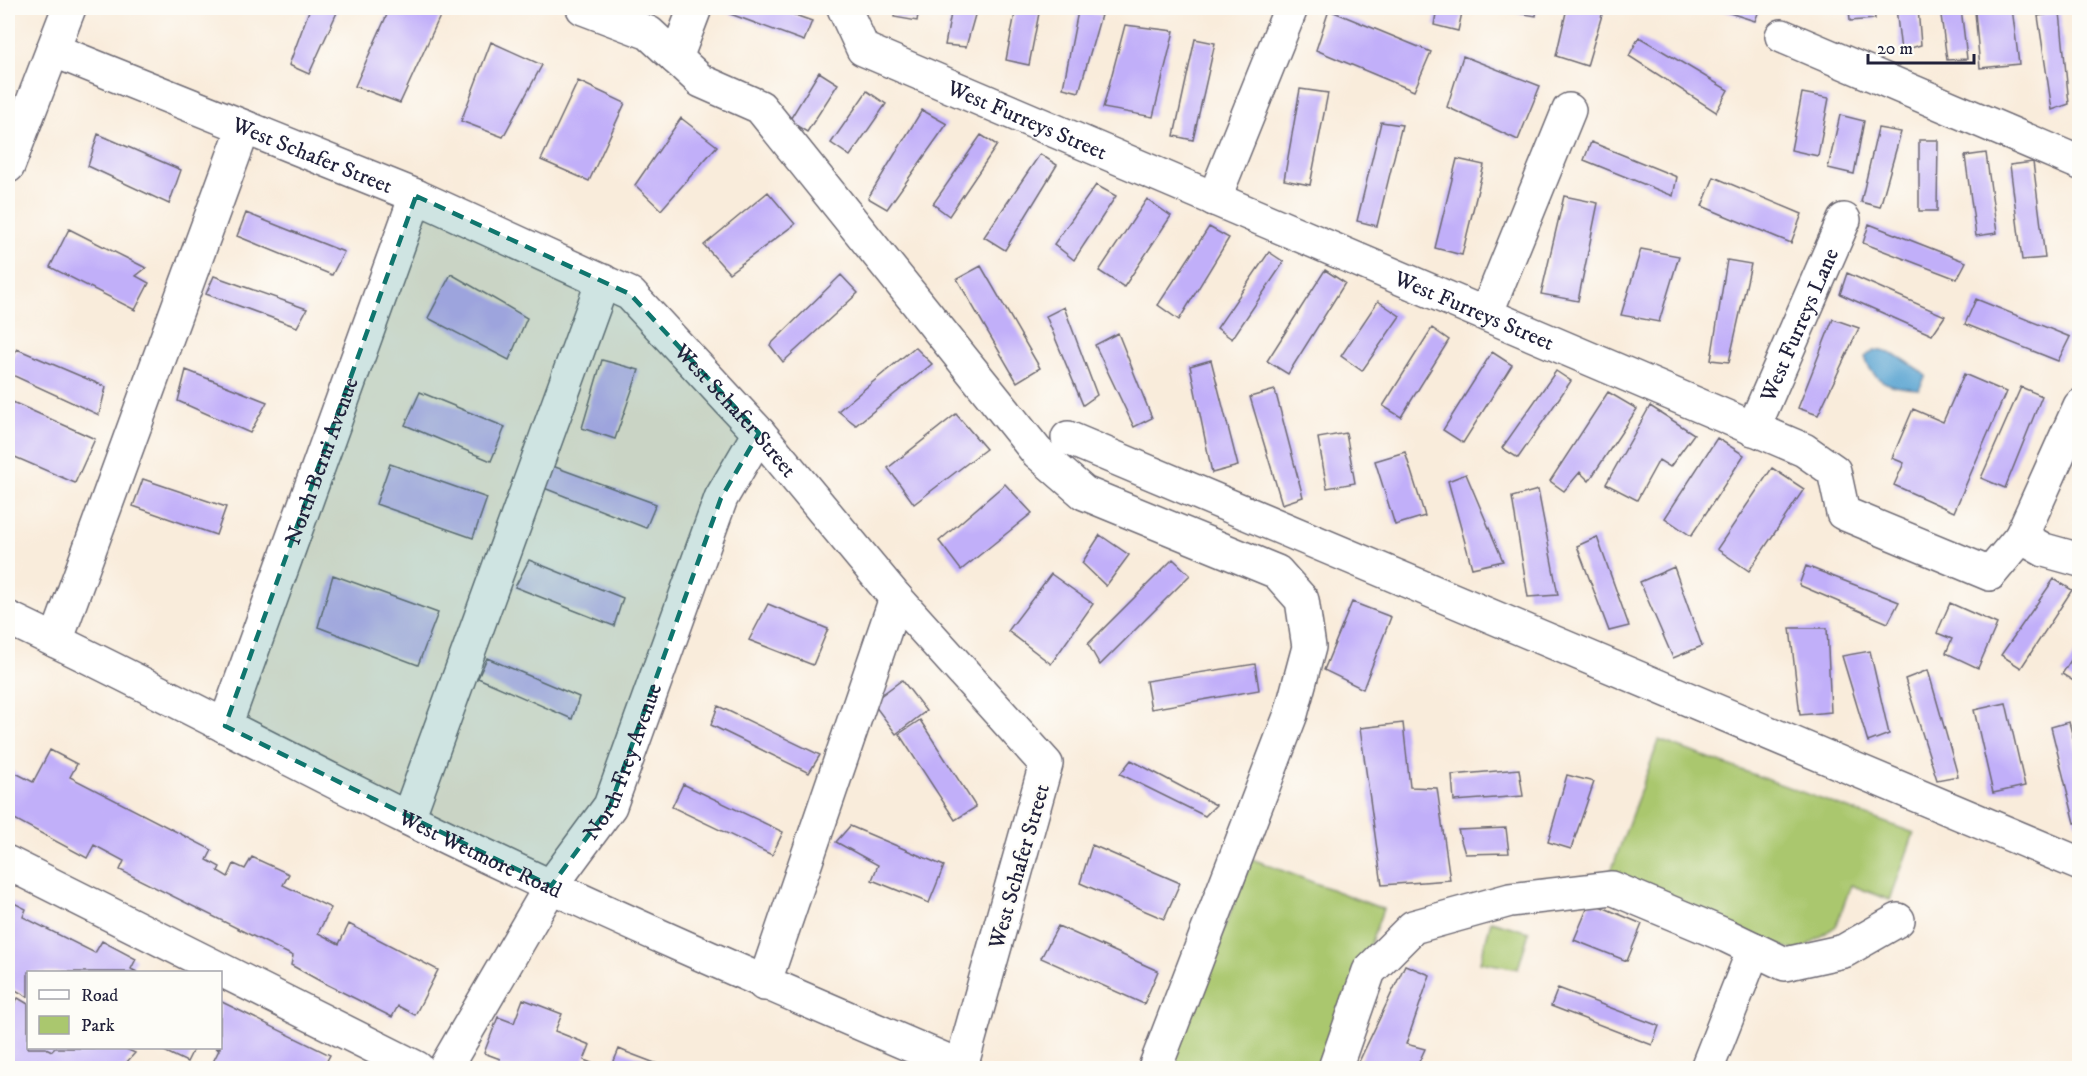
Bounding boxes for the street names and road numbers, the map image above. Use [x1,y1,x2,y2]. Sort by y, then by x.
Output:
street label: West Furreys Street [942,74,1111,166]
street label: West Schafer Street [227,111,396,200]
street label: West Furreys Lane [1754,244,1845,407]
street label: West Furreys Street [1389,265,1558,357]
street label: West Schafer Street [667,338,802,483]
street label: North Berni Avenue [279,374,365,549]
street label: North Frey Avenue [578,680,668,846]
street label: West Schafer Street [983,781,1056,953]
street label: West Wetmore Road [393,804,566,905]

